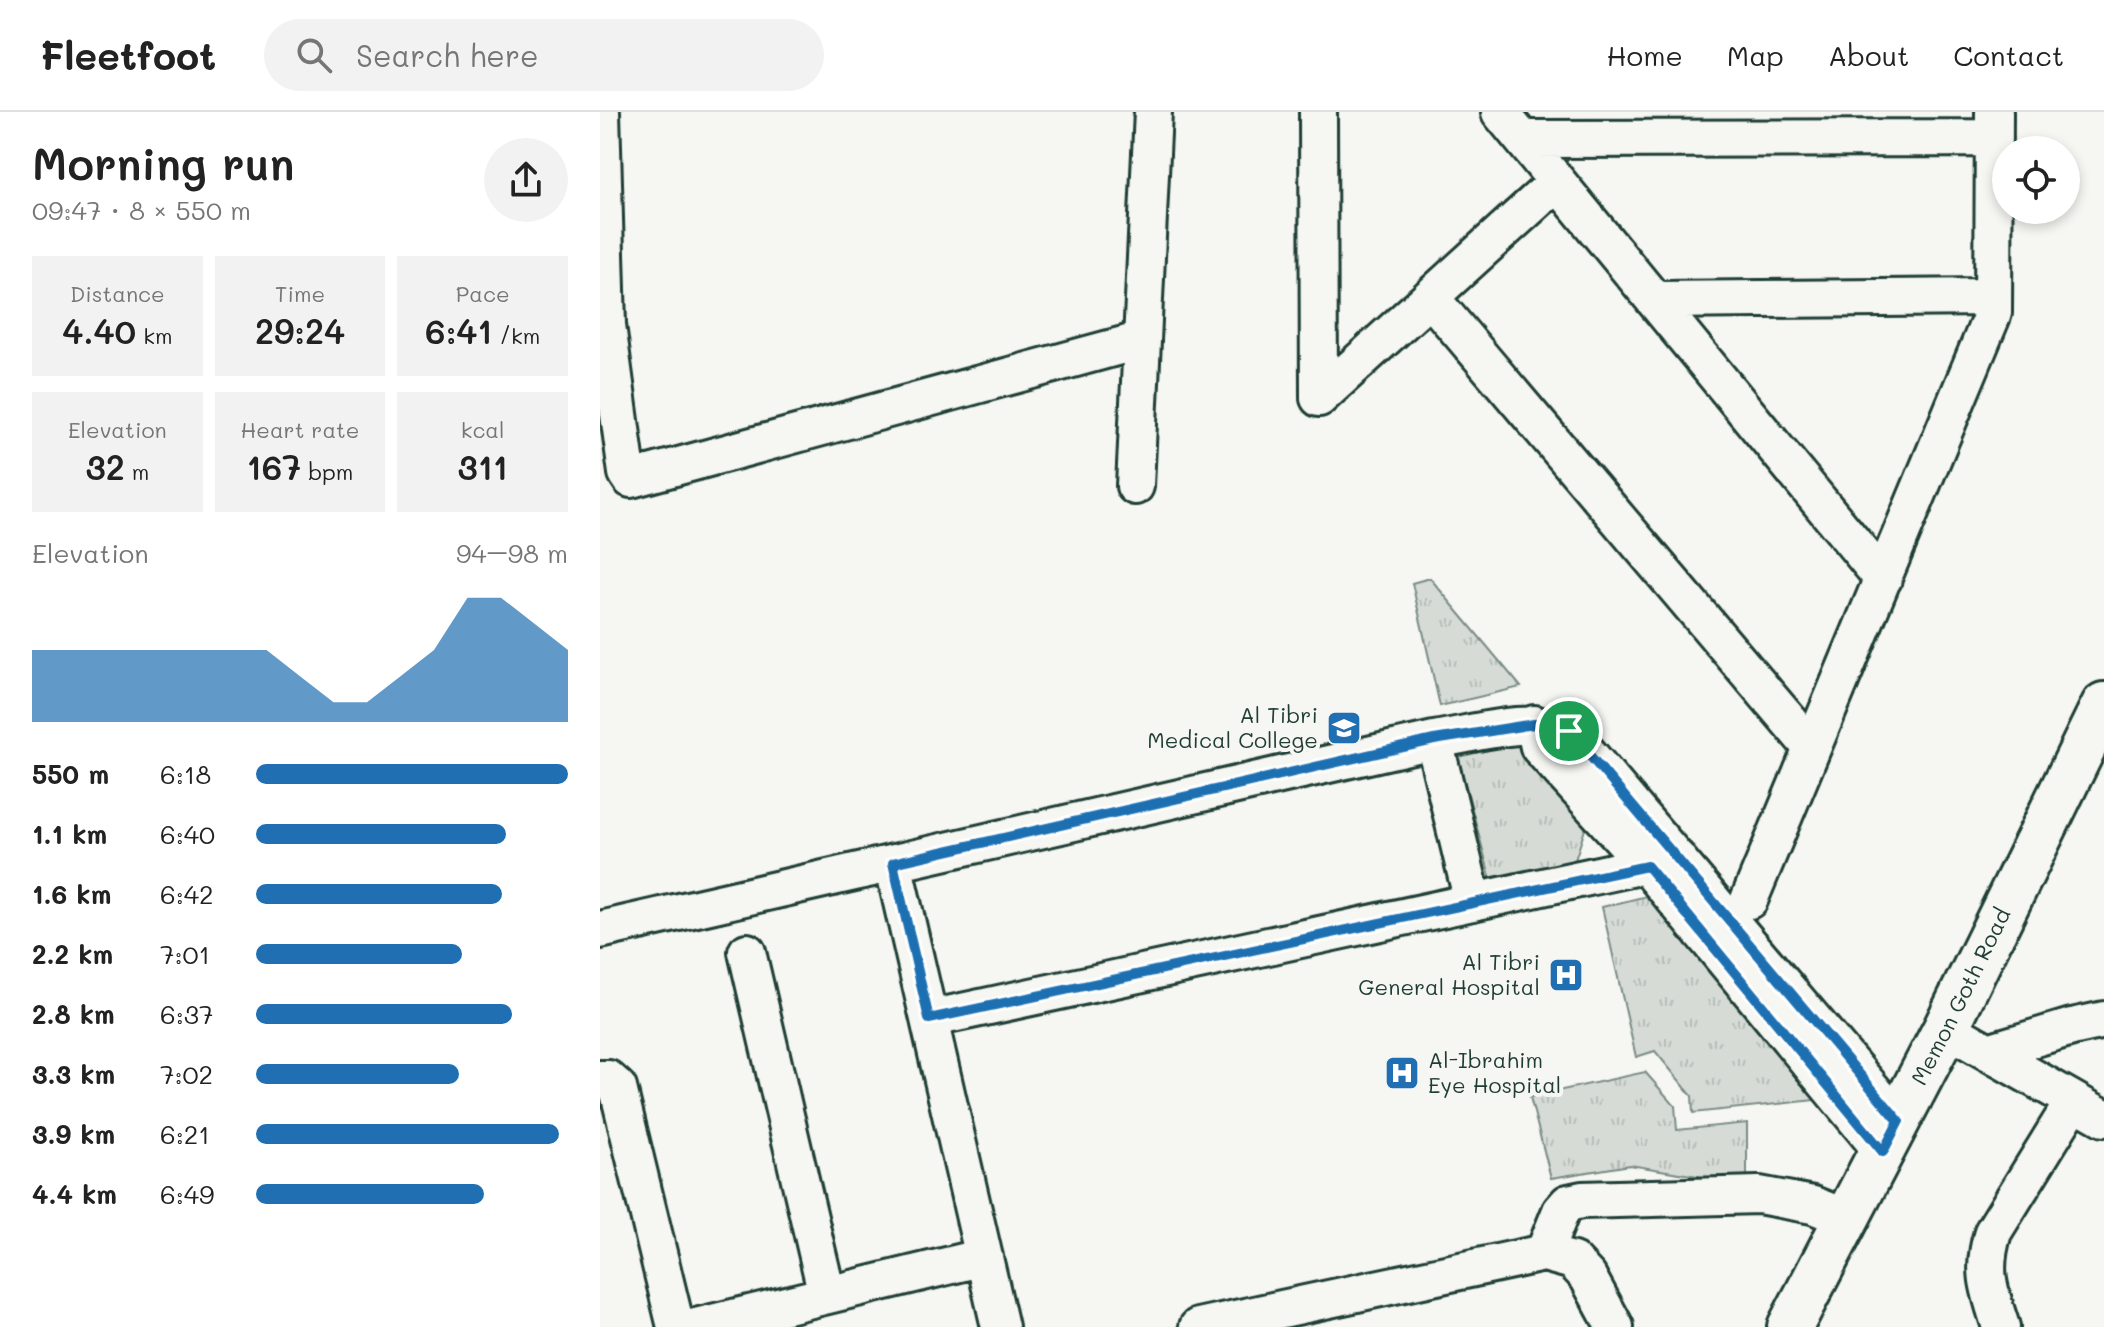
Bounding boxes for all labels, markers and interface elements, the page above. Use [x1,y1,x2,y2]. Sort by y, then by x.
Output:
search box [264,19,824,91]
text: Fleetfoot [40,30,216,80]
icon: search [292,33,336,77]
text: Search here [356,35,539,75]
text: Home [1607,37,1683,73]
text: Map [1727,37,1784,73]
text: About [1828,37,1909,73]
text: Contact [1953,37,2064,73]
text: Morning run [32,134,295,191]
map controls [1992,136,2080,224]
button: locate [1992,136,2080,224]
button: share [484,138,568,222]
text: 09:47 · 8 × 550 m [32,193,251,227]
text: Distance [70,279,165,308]
text: Time [275,279,325,308]
text: Pace [456,279,510,308]
text: 4.40 [62,308,136,353]
text: 29:24 [255,308,345,353]
text: 6:41 [425,308,492,353]
text: km [136,321,172,350]
text: /km [492,321,540,350]
text: Elevation [68,415,167,444]
text: Heart rate [241,415,359,444]
text: kcal [461,415,505,444]
text: 32 [85,444,125,489]
text: 167 [247,444,301,489]
text: 311 [457,444,508,489]
text: m [125,457,149,486]
text: bpm [301,457,353,486]
text: Elevation [32,536,149,570]
text: 94–98 m [456,536,568,570]
pin [1535,697,1603,765]
place label: Al Tibri Medical College [1147,700,1318,754]
school or university icon: Al Tibri Medical College [1325,709,1363,747]
icon: arrive [1547,709,1591,753]
text: 550 m [32,757,109,791]
text: 6:18 [160,757,211,791]
text: 1.1 km [32,817,107,851]
text: 6:40 [160,817,215,851]
text: 1.6 km [32,877,111,911]
text: 6:42 [160,877,214,911]
street label: Memon Goth Road [1904,903,2017,1090]
text: 2.2 km [32,937,113,971]
text: 7:01 [160,937,210,971]
place label: Al Tibri General Hospital [1358,947,1540,1001]
hospital icon: Al Tibri General Hospital [1547,956,1585,994]
text: 2.8 km [32,997,115,1031]
text: 6:37 [160,997,213,1031]
place label: Al-Ibrahim Eye Hospital [1428,1045,1561,1099]
hospital icon: Al-Ibrahim Eye Hospital [1383,1054,1421,1092]
text: 3.3 km [32,1057,115,1091]
text: 7:02 [160,1057,213,1091]
text: 3.9 km [32,1117,115,1151]
text: 6:21 [160,1117,210,1151]
text: 4.4 km [32,1177,117,1211]
text: 6:49 [160,1177,214,1211]

